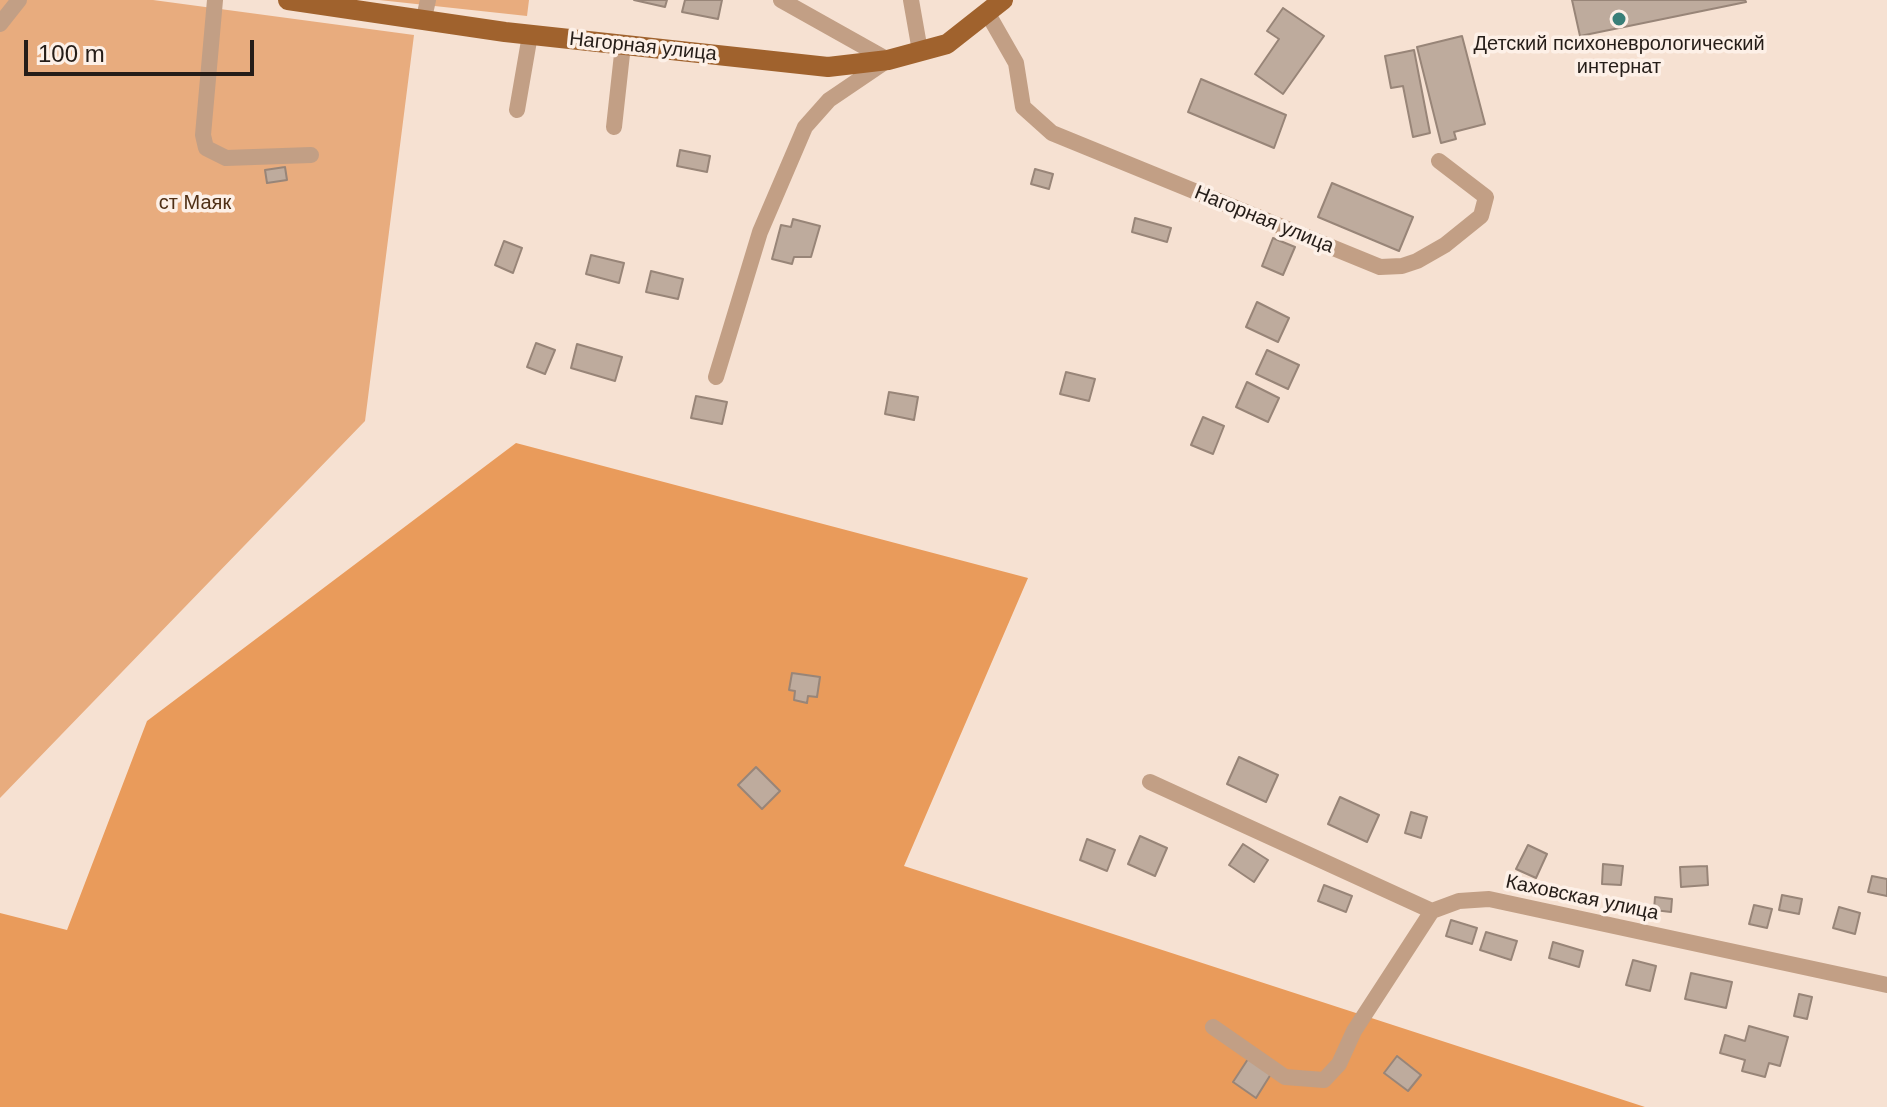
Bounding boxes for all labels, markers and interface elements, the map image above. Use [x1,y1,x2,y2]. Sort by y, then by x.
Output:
marker: Детский психоневрологический интернат [1610,10,1628,28]
scale bar [28,24,258,74]
street label: Нагорная улица [568,27,718,67]
place label: Детский психоневрологический интернат [1473,32,1765,79]
text: 100 m [38,40,105,67]
street label: Нагорная улица [1191,181,1337,259]
park label: ст Маяк [159,191,231,215]
street label: Каховская улица [1503,870,1661,926]

